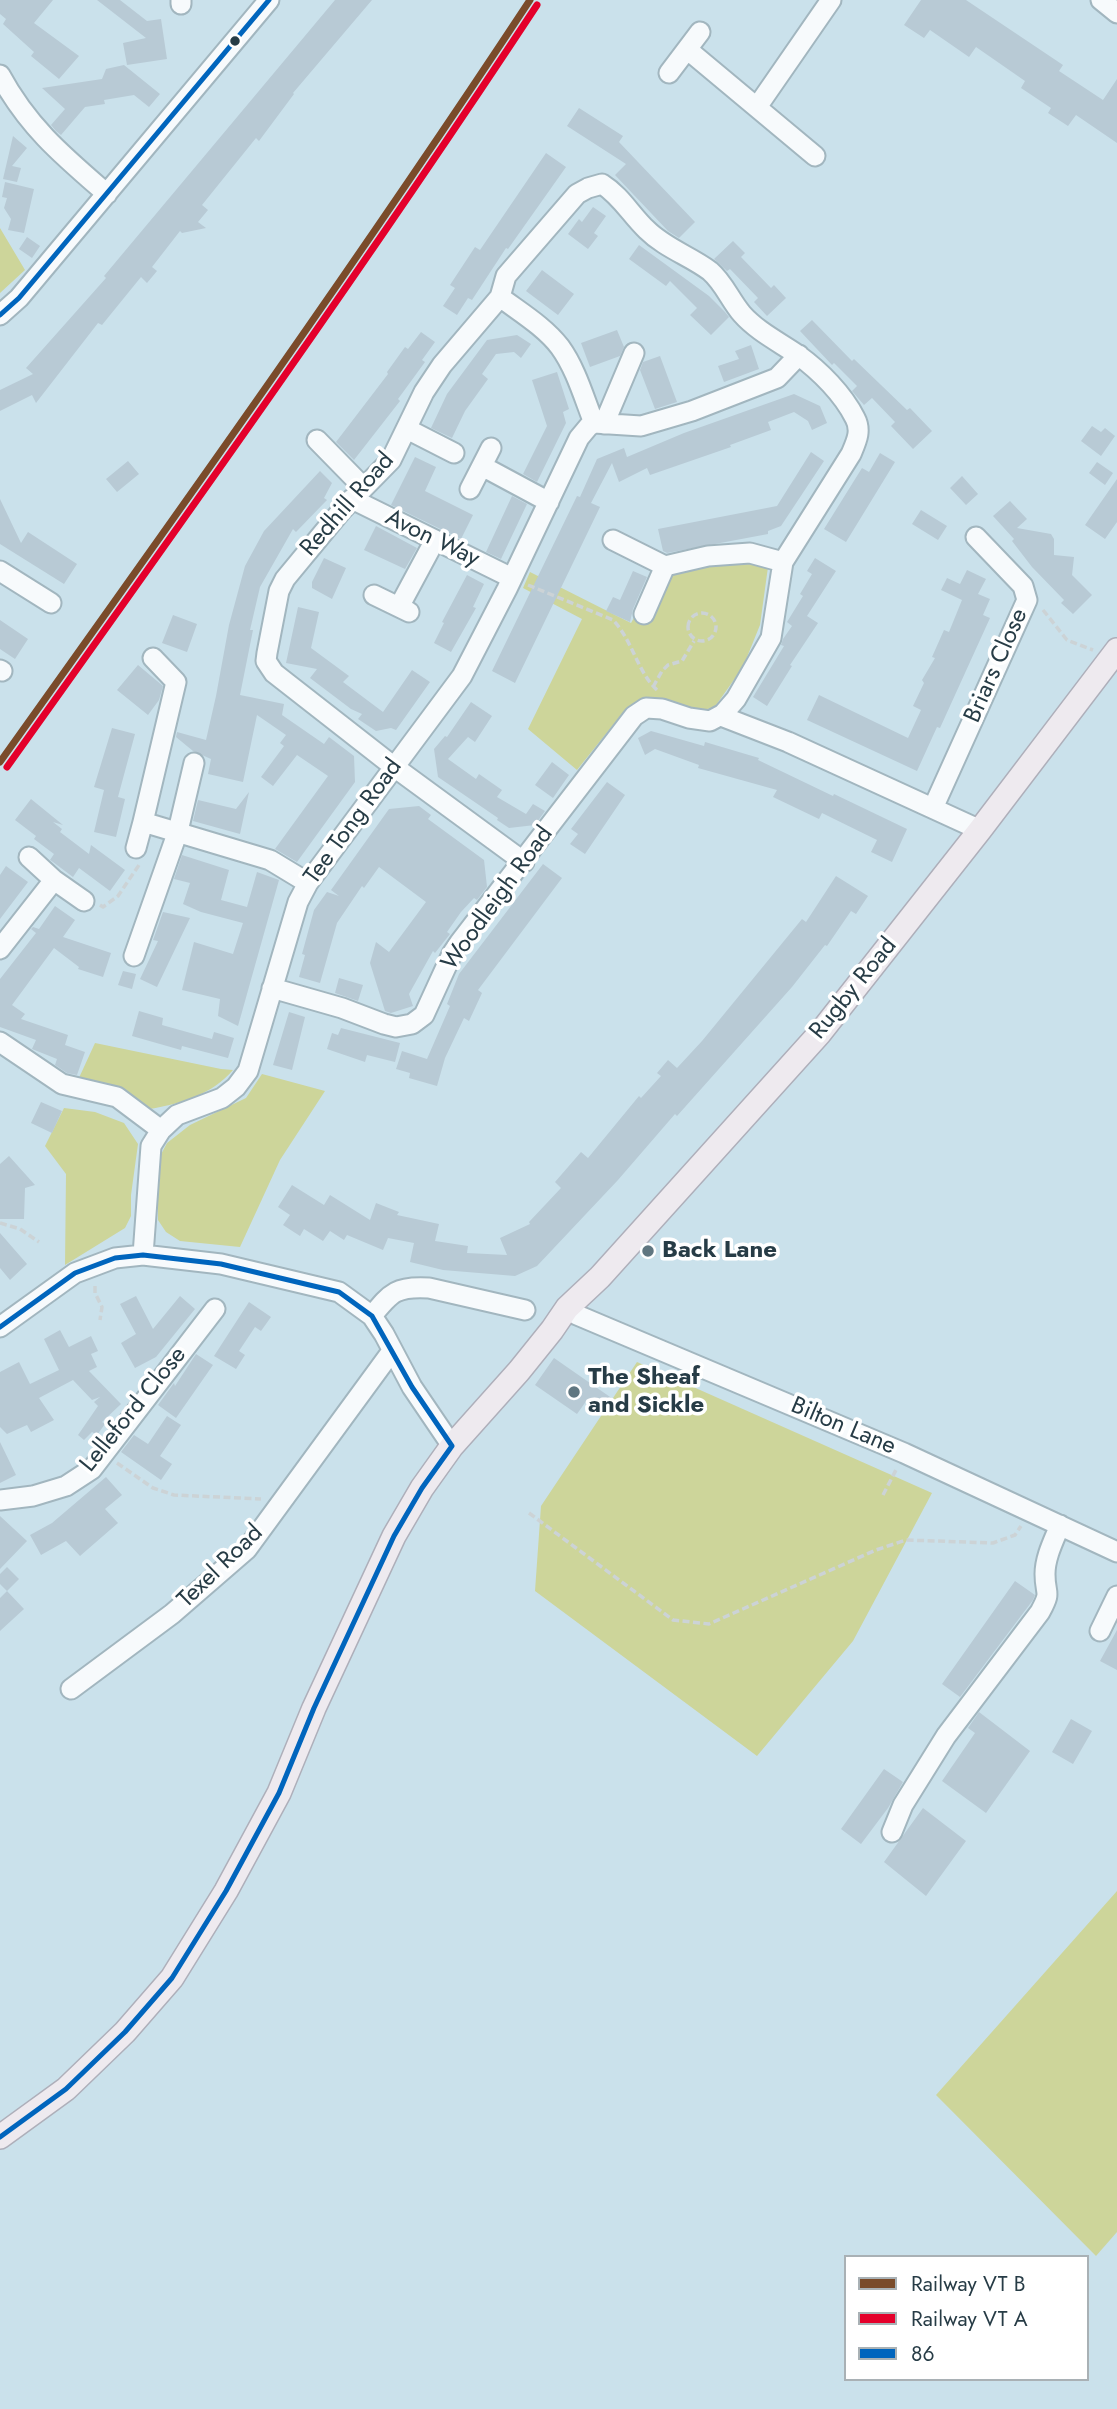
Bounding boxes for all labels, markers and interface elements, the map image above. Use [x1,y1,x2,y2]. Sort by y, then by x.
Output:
unlabelled marker [228,34,242,48]
street label: Redhill Road [295,447,401,563]
street label: Avon Way [380,504,484,574]
street label: Briars Close [959,605,1035,727]
street label: Tee Tong Road [299,754,409,890]
street label: Woodleigh Road [436,821,560,977]
street label: Rugby Road [804,932,904,1046]
place label: Back Lane [662,1237,777,1265]
marker: Back Lane [640,1243,656,1259]
street label: Lelleford Close [75,1342,193,1478]
place label: The Sheaf and Sickle [588,1364,704,1420]
marker: The Sheaf and Sickle [566,1384,582,1400]
street label: Bilton Lane [786,1392,900,1462]
street label: Texel Road [172,1519,270,1615]
legend [844,2255,1089,2381]
text: Railway VT B [911,2269,1025,2299]
text: Railway VT A [911,2304,1028,2334]
text: 86 [911,2339,935,2369]

